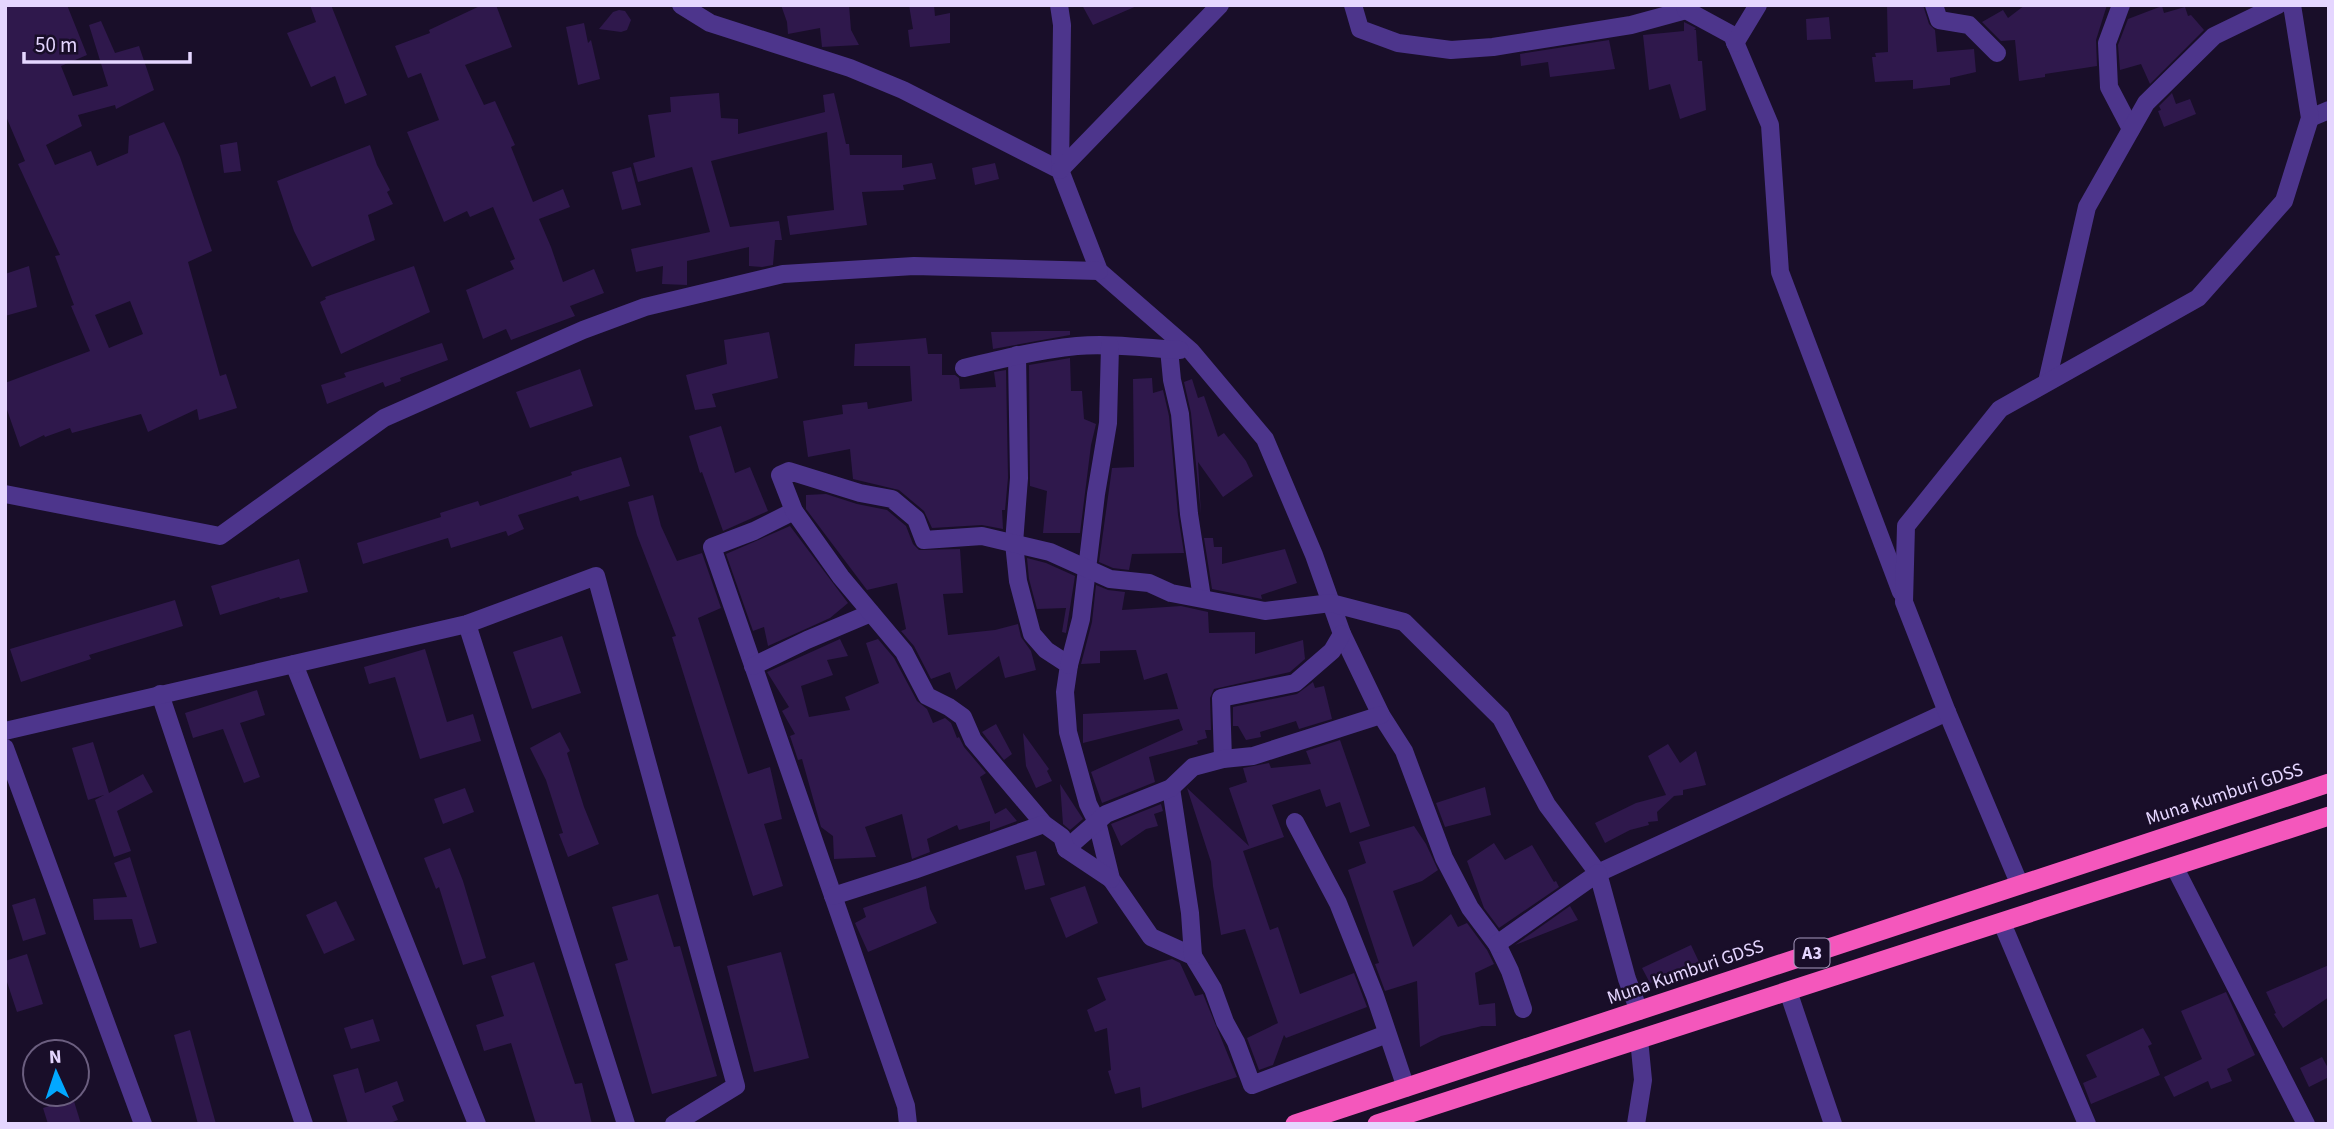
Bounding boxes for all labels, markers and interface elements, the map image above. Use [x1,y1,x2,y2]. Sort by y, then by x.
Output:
scale bar [24,21,191,65]
text: 50 m [35,30,77,60]
street label: Muna Kumburi GDSS [2142,756,2307,833]
street label: Muna Kumburi GDSS [1604,933,1767,1012]
road number: A3 [1794,938,1829,968]
north arrow [21,1038,91,1108]
text: N [48,1044,62,1071]

